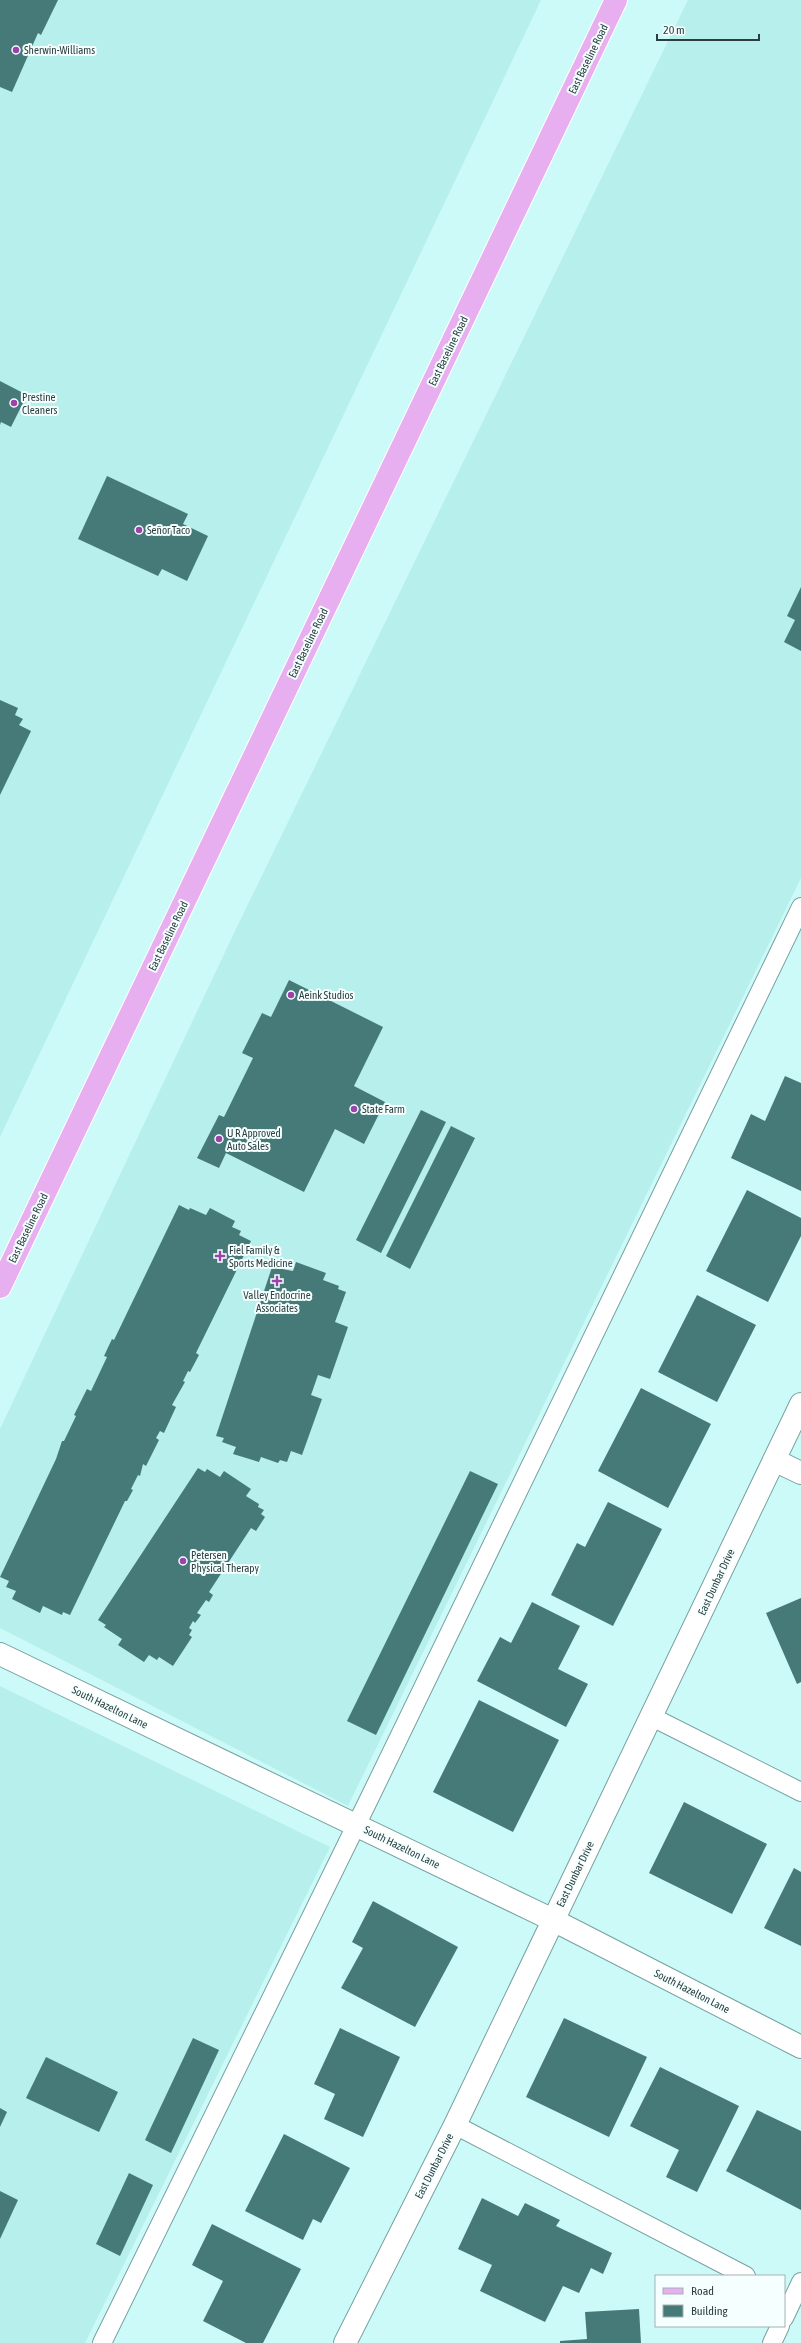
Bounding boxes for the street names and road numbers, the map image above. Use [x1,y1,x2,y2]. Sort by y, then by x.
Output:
street label: East Baseline Road [566,22,610,96]
street label: East Baseline Road [426,314,470,388]
street label: East Baseline Road [286,606,330,680]
street label: East Baseline Road [146,899,190,973]
street label: East Baseline Road [6,1191,50,1265]
street label: East Dunbar Drive [695,1547,737,1617]
street label: South Hazelton Lane [70,1683,150,1731]
street label: South Hazelton Lane [362,1823,442,1871]
street label: East Dunbar Drive [554,1839,596,1909]
street label: South Hazelton Lane [652,1967,732,2015]
street label: East Dunbar Drive [412,2131,456,2201]

